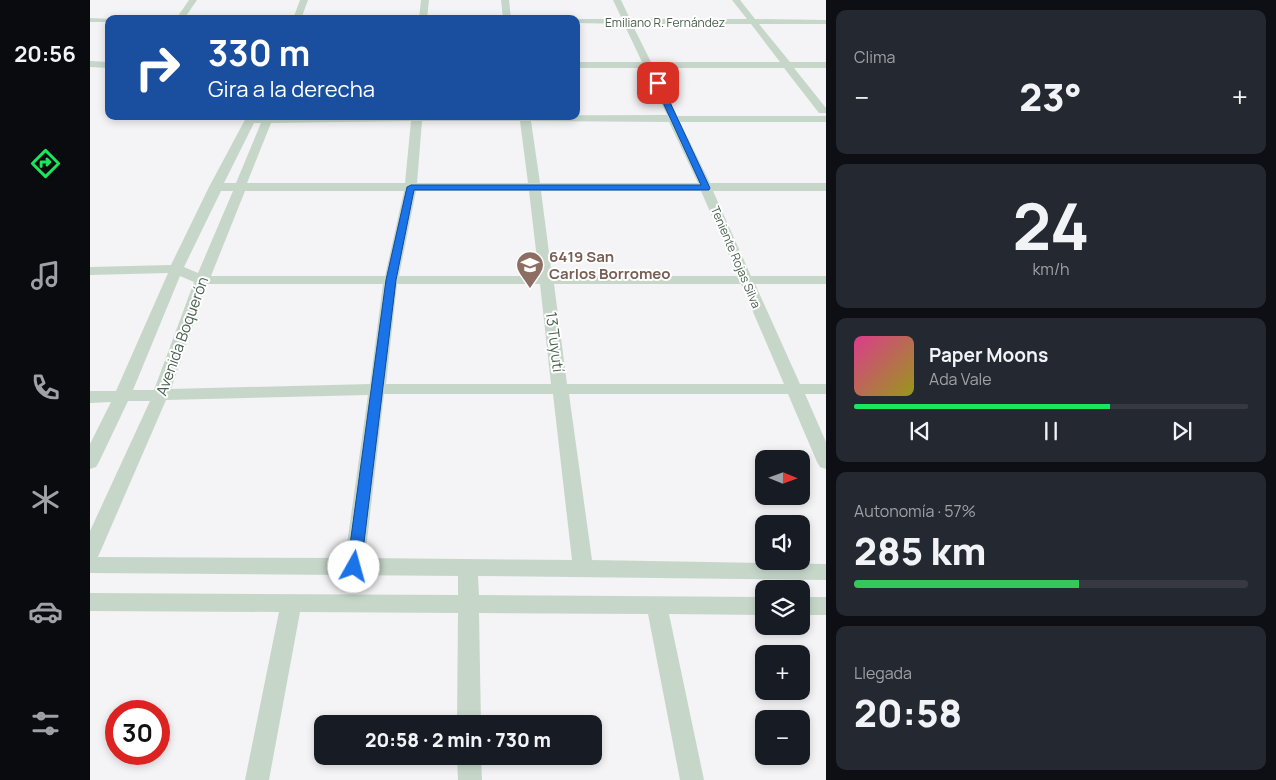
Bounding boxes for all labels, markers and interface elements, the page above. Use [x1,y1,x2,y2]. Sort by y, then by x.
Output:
street label: Emiliano R. Fernández [605,14,725,31]
text: 330 m [208,29,310,77]
icon: right [125,35,190,100]
text: 20:56 [14,39,76,69]
text: Clima [854,46,895,68]
pin [637,62,679,104]
icon: arrive [644,69,672,97]
text: 23° [1019,70,1082,122]
text: Gira a la derecha [208,74,375,104]
text: − [854,78,869,116]
text: + [1232,78,1248,116]
icon: directions [28,146,63,181]
text: 24 [1013,181,1089,270]
street label: Teniente Rojas Silva [707,203,765,311]
place label: 6419 San Carlos Borromeo [549,246,671,284]
school or university icon: 6419 San Carlos Borromeo [515,250,545,289]
icon: music [28,258,63,293]
text: km/h [1032,258,1070,280]
street label: Avenida Boquerón [151,274,213,398]
street label: 13 Tuyutí [541,311,569,374]
text: Paper Moons [929,342,1048,368]
text: Ada Vale [929,368,992,390]
icon: phone [28,370,63,405]
icon: previous [906,417,934,445]
icon: pause [1037,417,1065,445]
icon: next [1168,417,1196,445]
north arrow [755,450,810,505]
map controls [755,450,810,765]
icon: climate [28,482,63,517]
text: Autonomía · 57% [854,500,976,522]
button: sound [755,515,810,570]
text: 285 km [854,524,986,576]
position arrow [327,540,379,592]
button: layers [755,580,810,635]
icon: car [28,594,63,629]
button: + [755,645,810,700]
text: Llegada [854,662,912,684]
text: 20:58 [854,686,962,738]
speed limit sign: 30 [105,700,170,765]
icon: filters [28,706,63,741]
button: − [755,710,810,765]
text: 20:58 · 2 min · 730 m [365,727,551,753]

